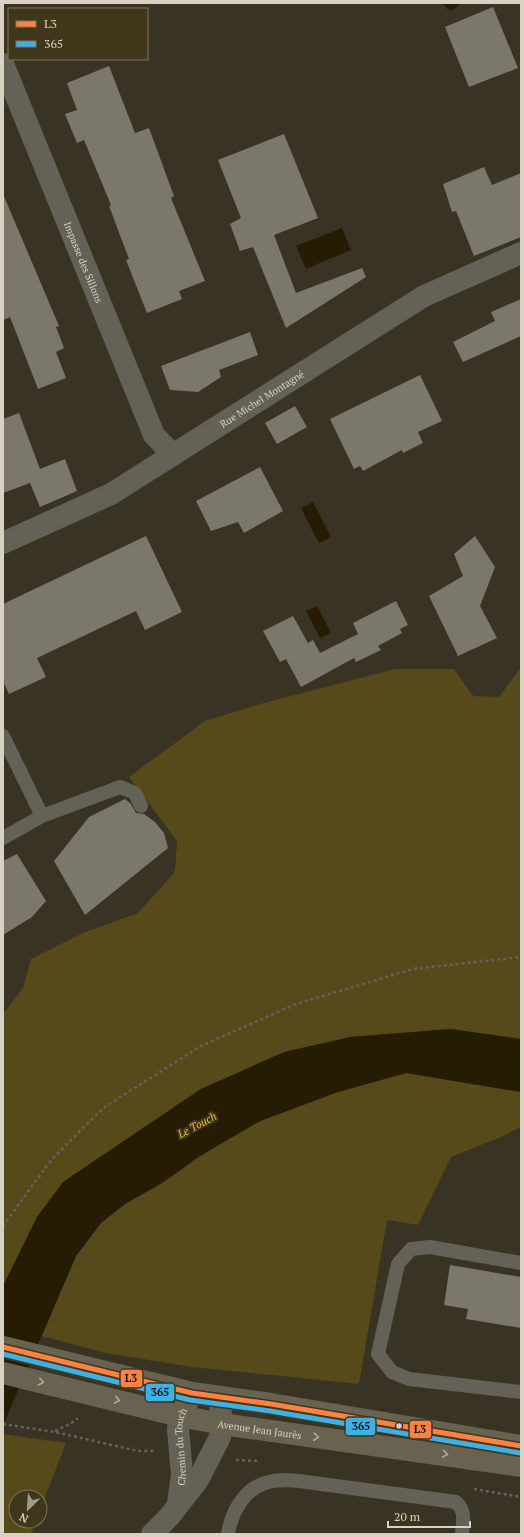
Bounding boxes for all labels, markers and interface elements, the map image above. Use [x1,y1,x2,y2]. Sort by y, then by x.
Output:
legend [8,8,148,60]
text: L3 [44,16,57,31]
text: 365 [44,36,63,51]
street label: Impasse des Sillons [61,220,106,305]
street label: Rue Michel Montagné [217,367,307,431]
water label: Le Touch [174,1109,219,1142]
line badge: L3 [120,1369,143,1388]
text: L3 [125,1371,137,1385]
one-way arrow [37,1377,44,1386]
line badge: 365 [145,1383,175,1402]
text: 365 [151,1385,169,1399]
one-way arrow [114,1396,121,1404]
street label: Chemin du Touch [172,1405,190,1486]
street label: Avenue Jean Jaurès [217,1417,302,1442]
line badge: 365 [345,1417,376,1436]
text: 365 [352,1419,370,1433]
line badge: L3 [409,1420,432,1439]
unlabelled marker [394,1421,404,1431]
text: L3 [414,1422,426,1436]
one-way arrow [313,1432,319,1441]
one-way arrow [442,1449,448,1458]
north arrow [8,1489,48,1529]
scale bar [388,1503,470,1529]
text: 20 m [394,1509,421,1524]
text: N [16,1510,31,1526]

